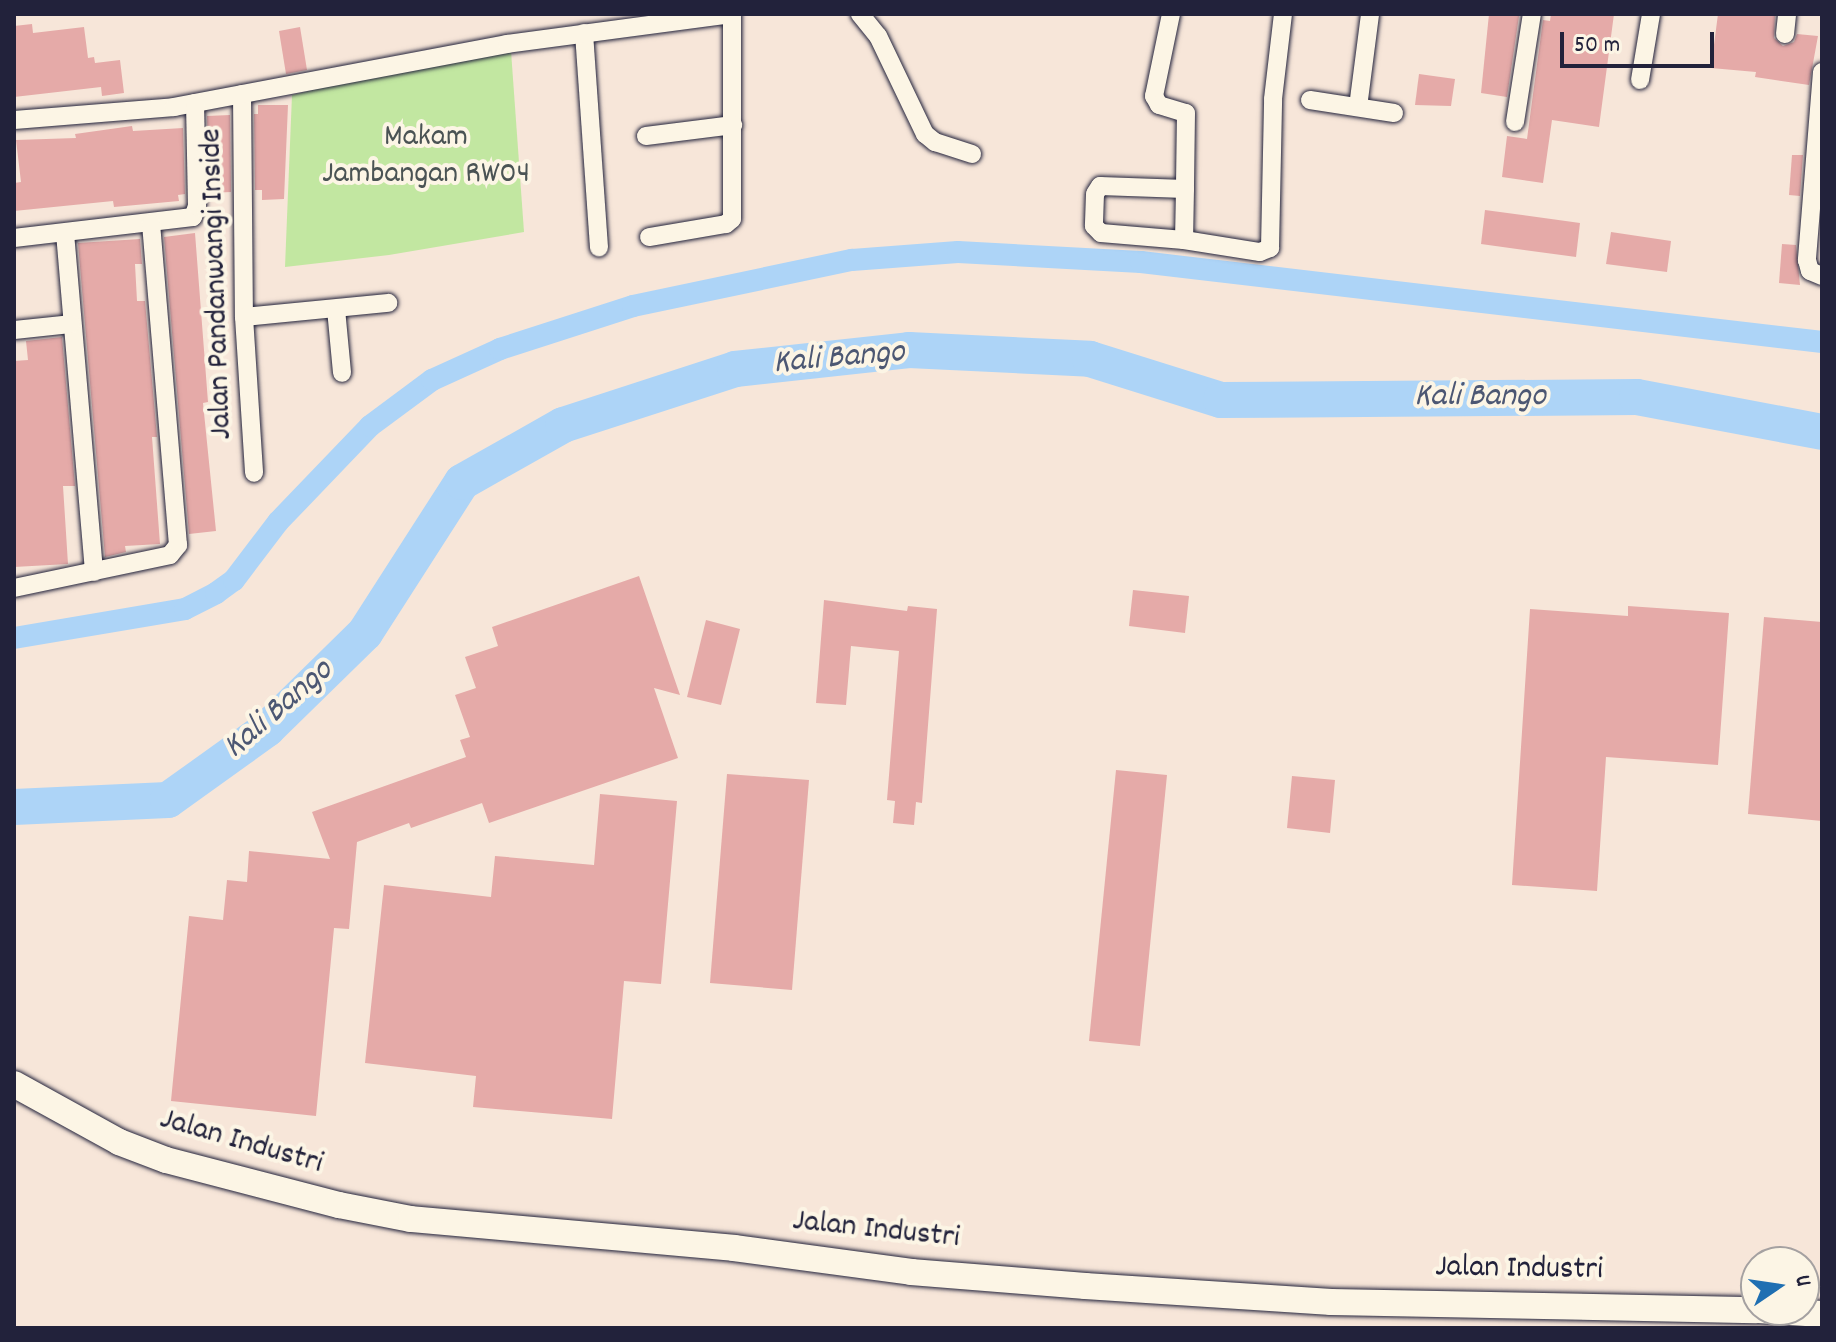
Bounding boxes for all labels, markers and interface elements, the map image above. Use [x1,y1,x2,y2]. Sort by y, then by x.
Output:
scale bar [1564,16,1718,66]
text: 50 m [1574,29,1620,63]
park label: Makam Jambangan RW04 [322,120,530,195]
street label: Jalan Pandanwangi Inside [193,128,243,440]
water label: Kali Bango [772,333,906,385]
water label: Kali Bango [1414,378,1546,418]
water label: Kali Bango [216,651,342,769]
street label: Jalan Industri [155,1101,327,1185]
street label: Jalan Industri [791,1203,961,1259]
north arrow [1740,1246,1820,1326]
street label: Jalan Industri [1435,1249,1603,1291]
text: U [1786,1272,1818,1290]

